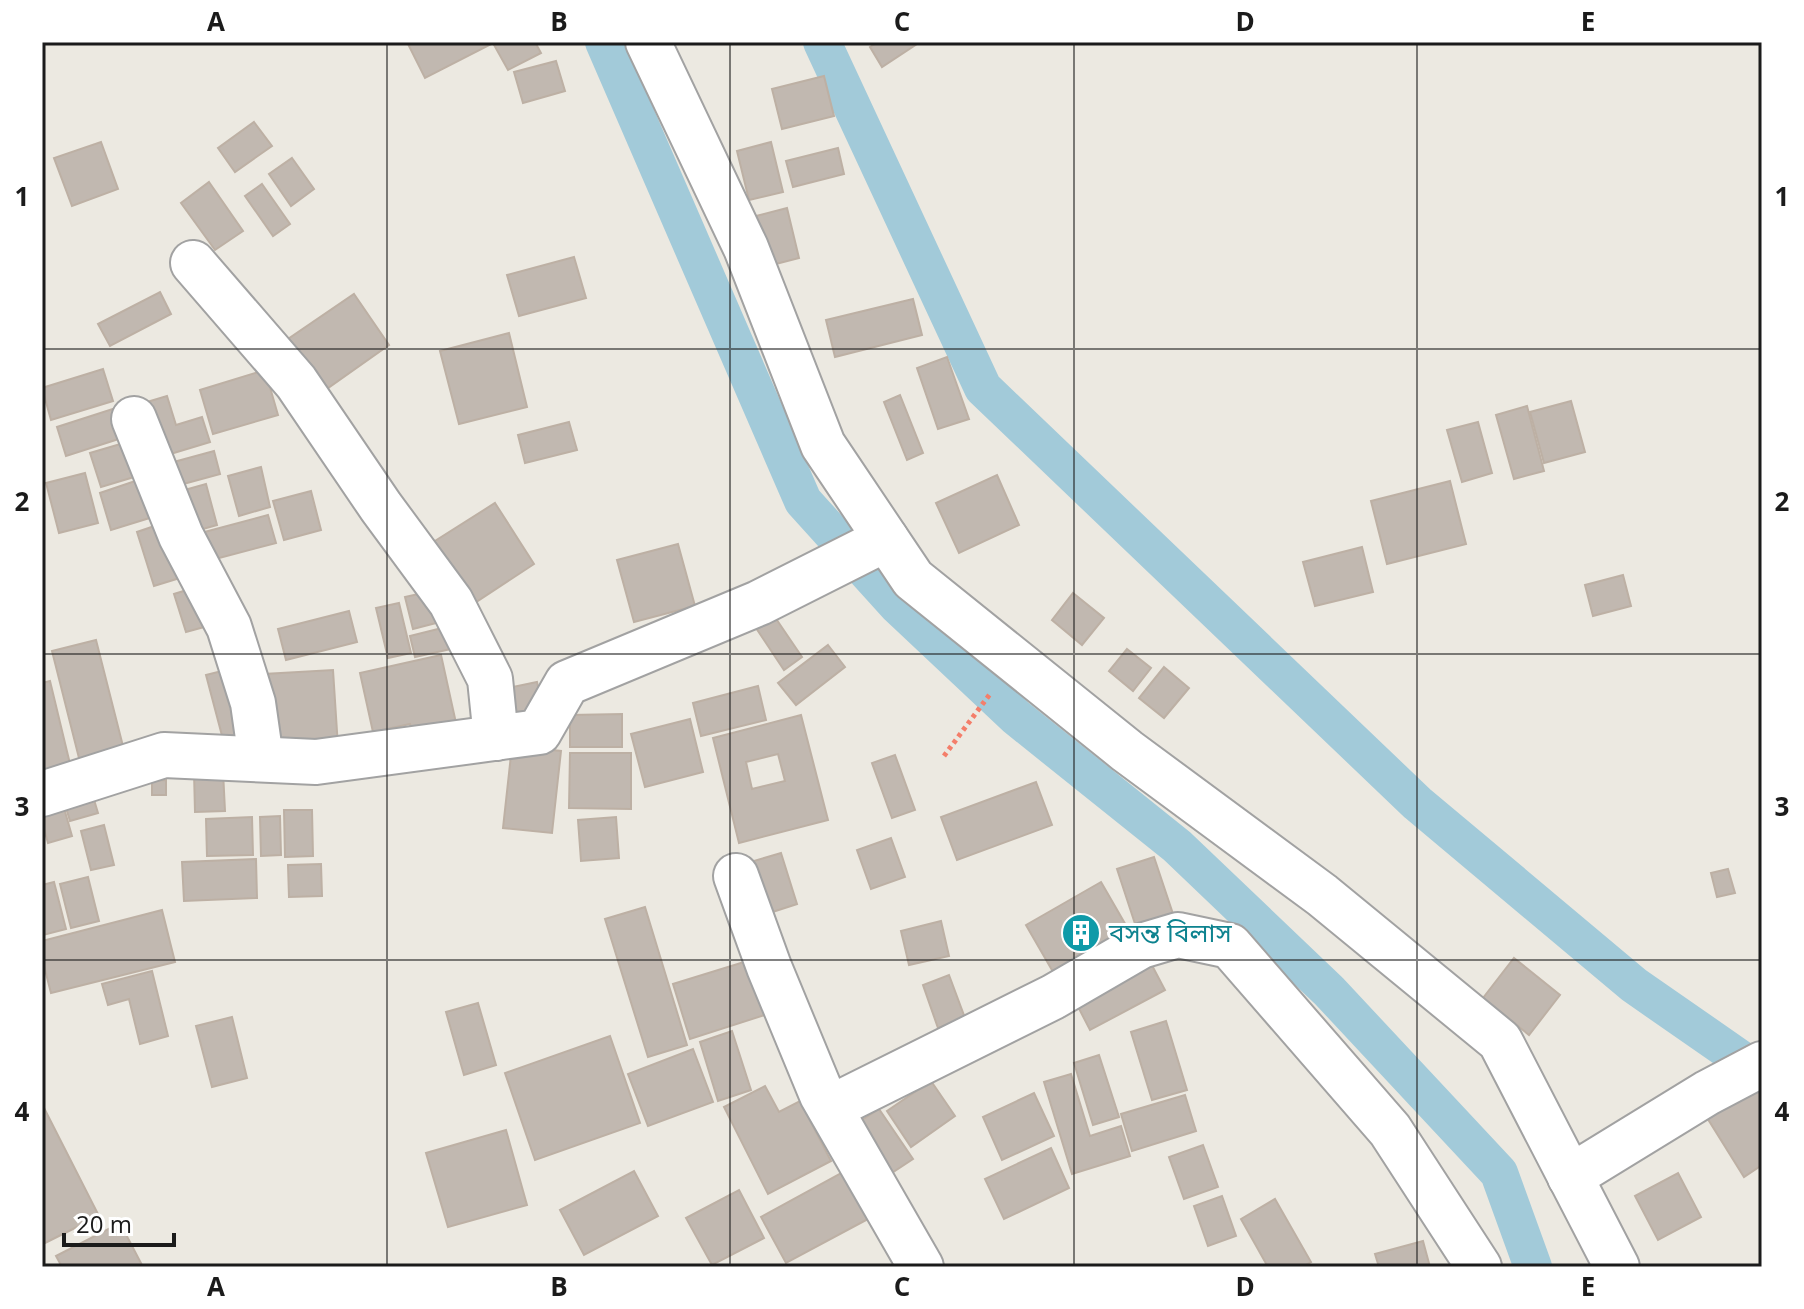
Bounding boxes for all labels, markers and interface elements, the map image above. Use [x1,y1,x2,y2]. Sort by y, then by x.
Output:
text: A [207,3,225,39]
text: B [550,3,568,39]
text: C [894,3,910,39]
text: D [1235,3,1255,39]
text: E [1581,3,1595,39]
text: 1 [15,178,29,214]
text: 1 [1775,178,1789,214]
text: 2 [15,483,30,519]
text: 2 [1775,483,1790,519]
text: 3 [15,788,29,824]
text: 3 [1775,788,1789,824]
building icon: বসন্ত বিলাস [1060,912,1102,954]
place label: বসন্ত বিলাস [1108,914,1232,950]
text: 4 [15,1093,30,1129]
text: 4 [1775,1093,1790,1129]
scale bar [64,1197,174,1247]
text: 20 m [76,1207,132,1240]
text: A [207,1268,225,1304]
text: B [550,1268,568,1304]
text: C [894,1268,910,1304]
text: D [1235,1268,1255,1304]
text: E [1581,1268,1595,1304]

